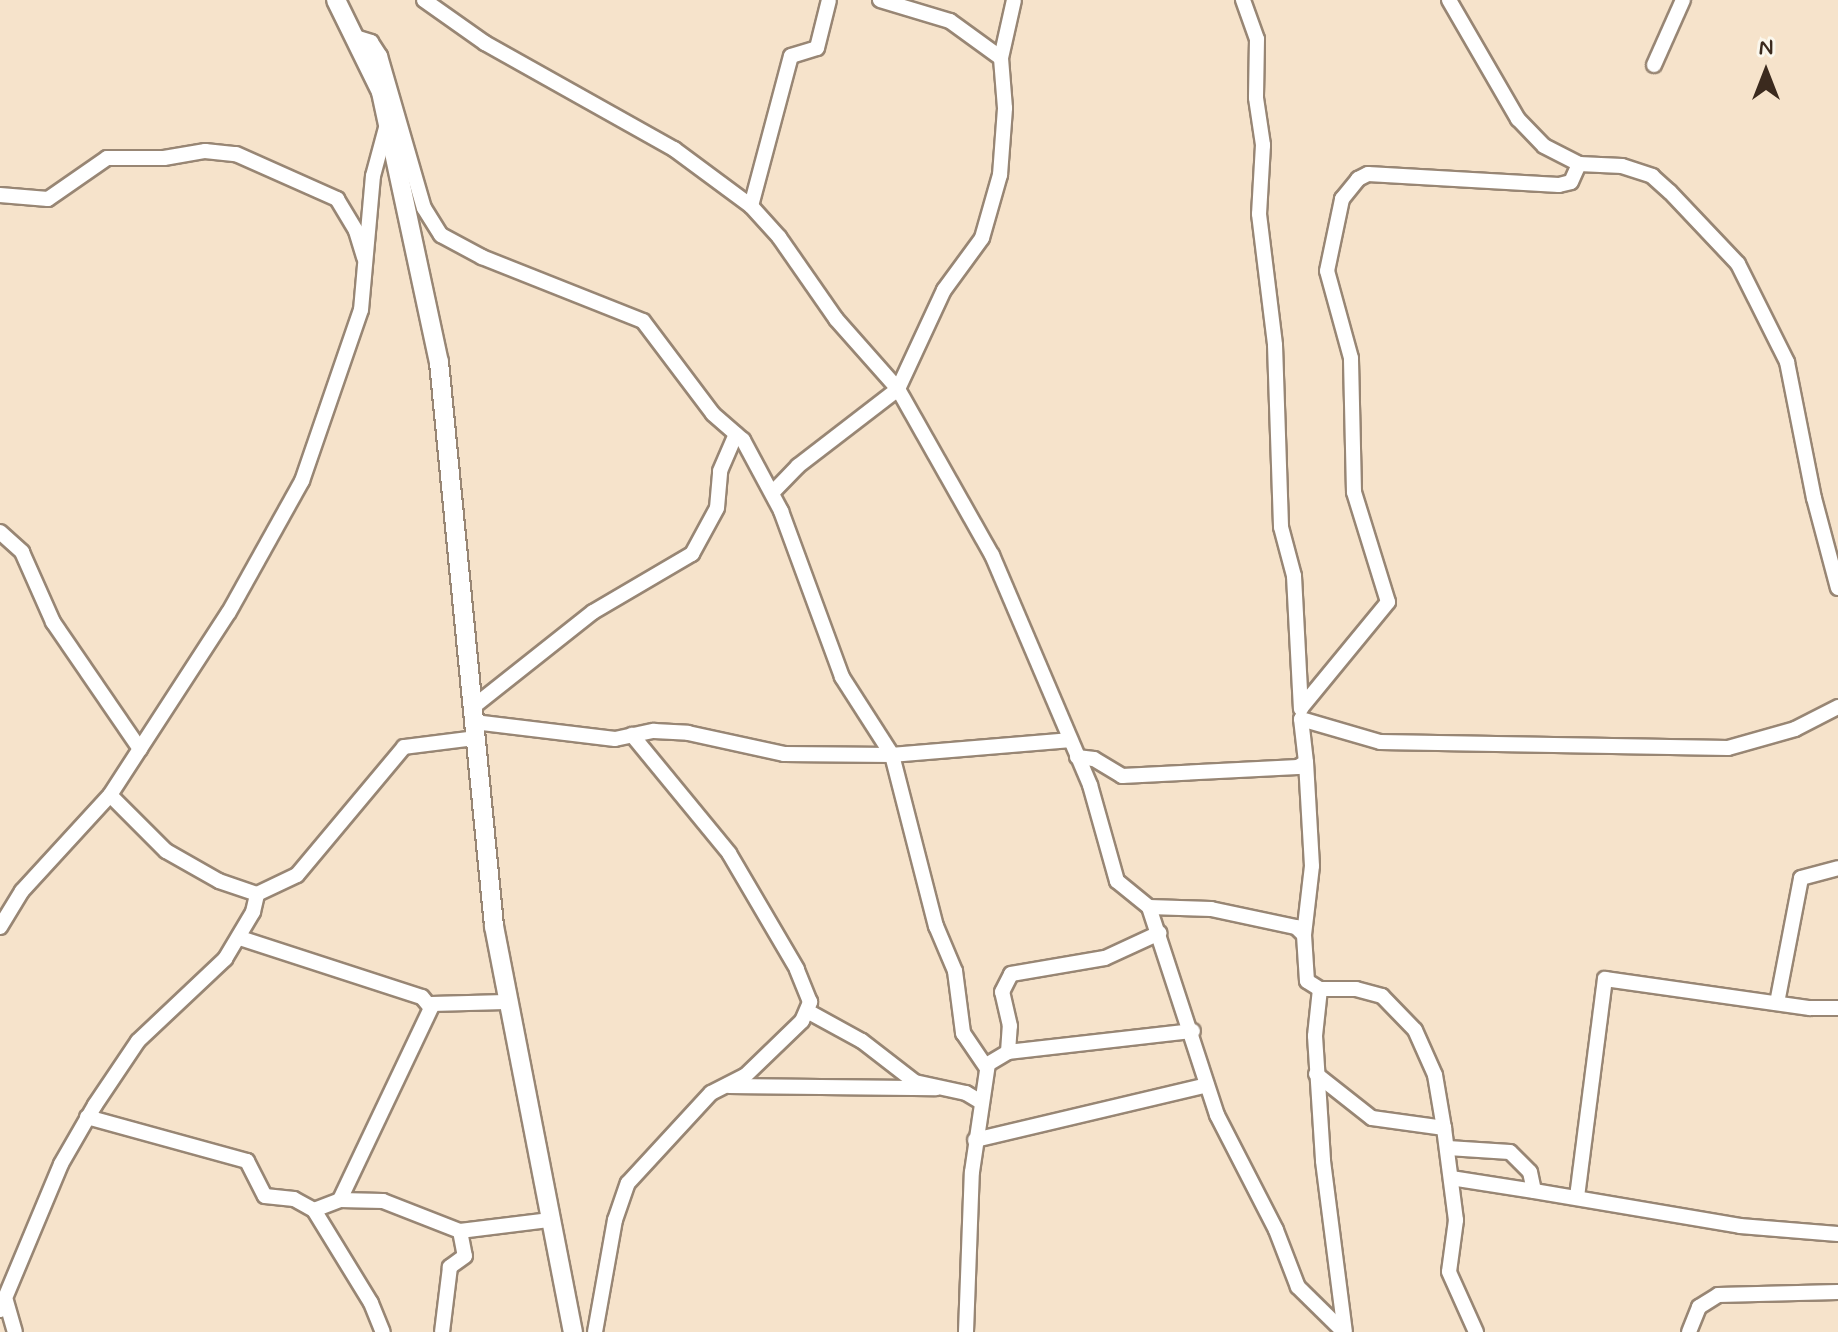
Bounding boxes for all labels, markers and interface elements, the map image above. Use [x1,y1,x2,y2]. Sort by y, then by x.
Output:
north arrow [1726,32,1806,112]
text: N [1759,34,1773,62]

